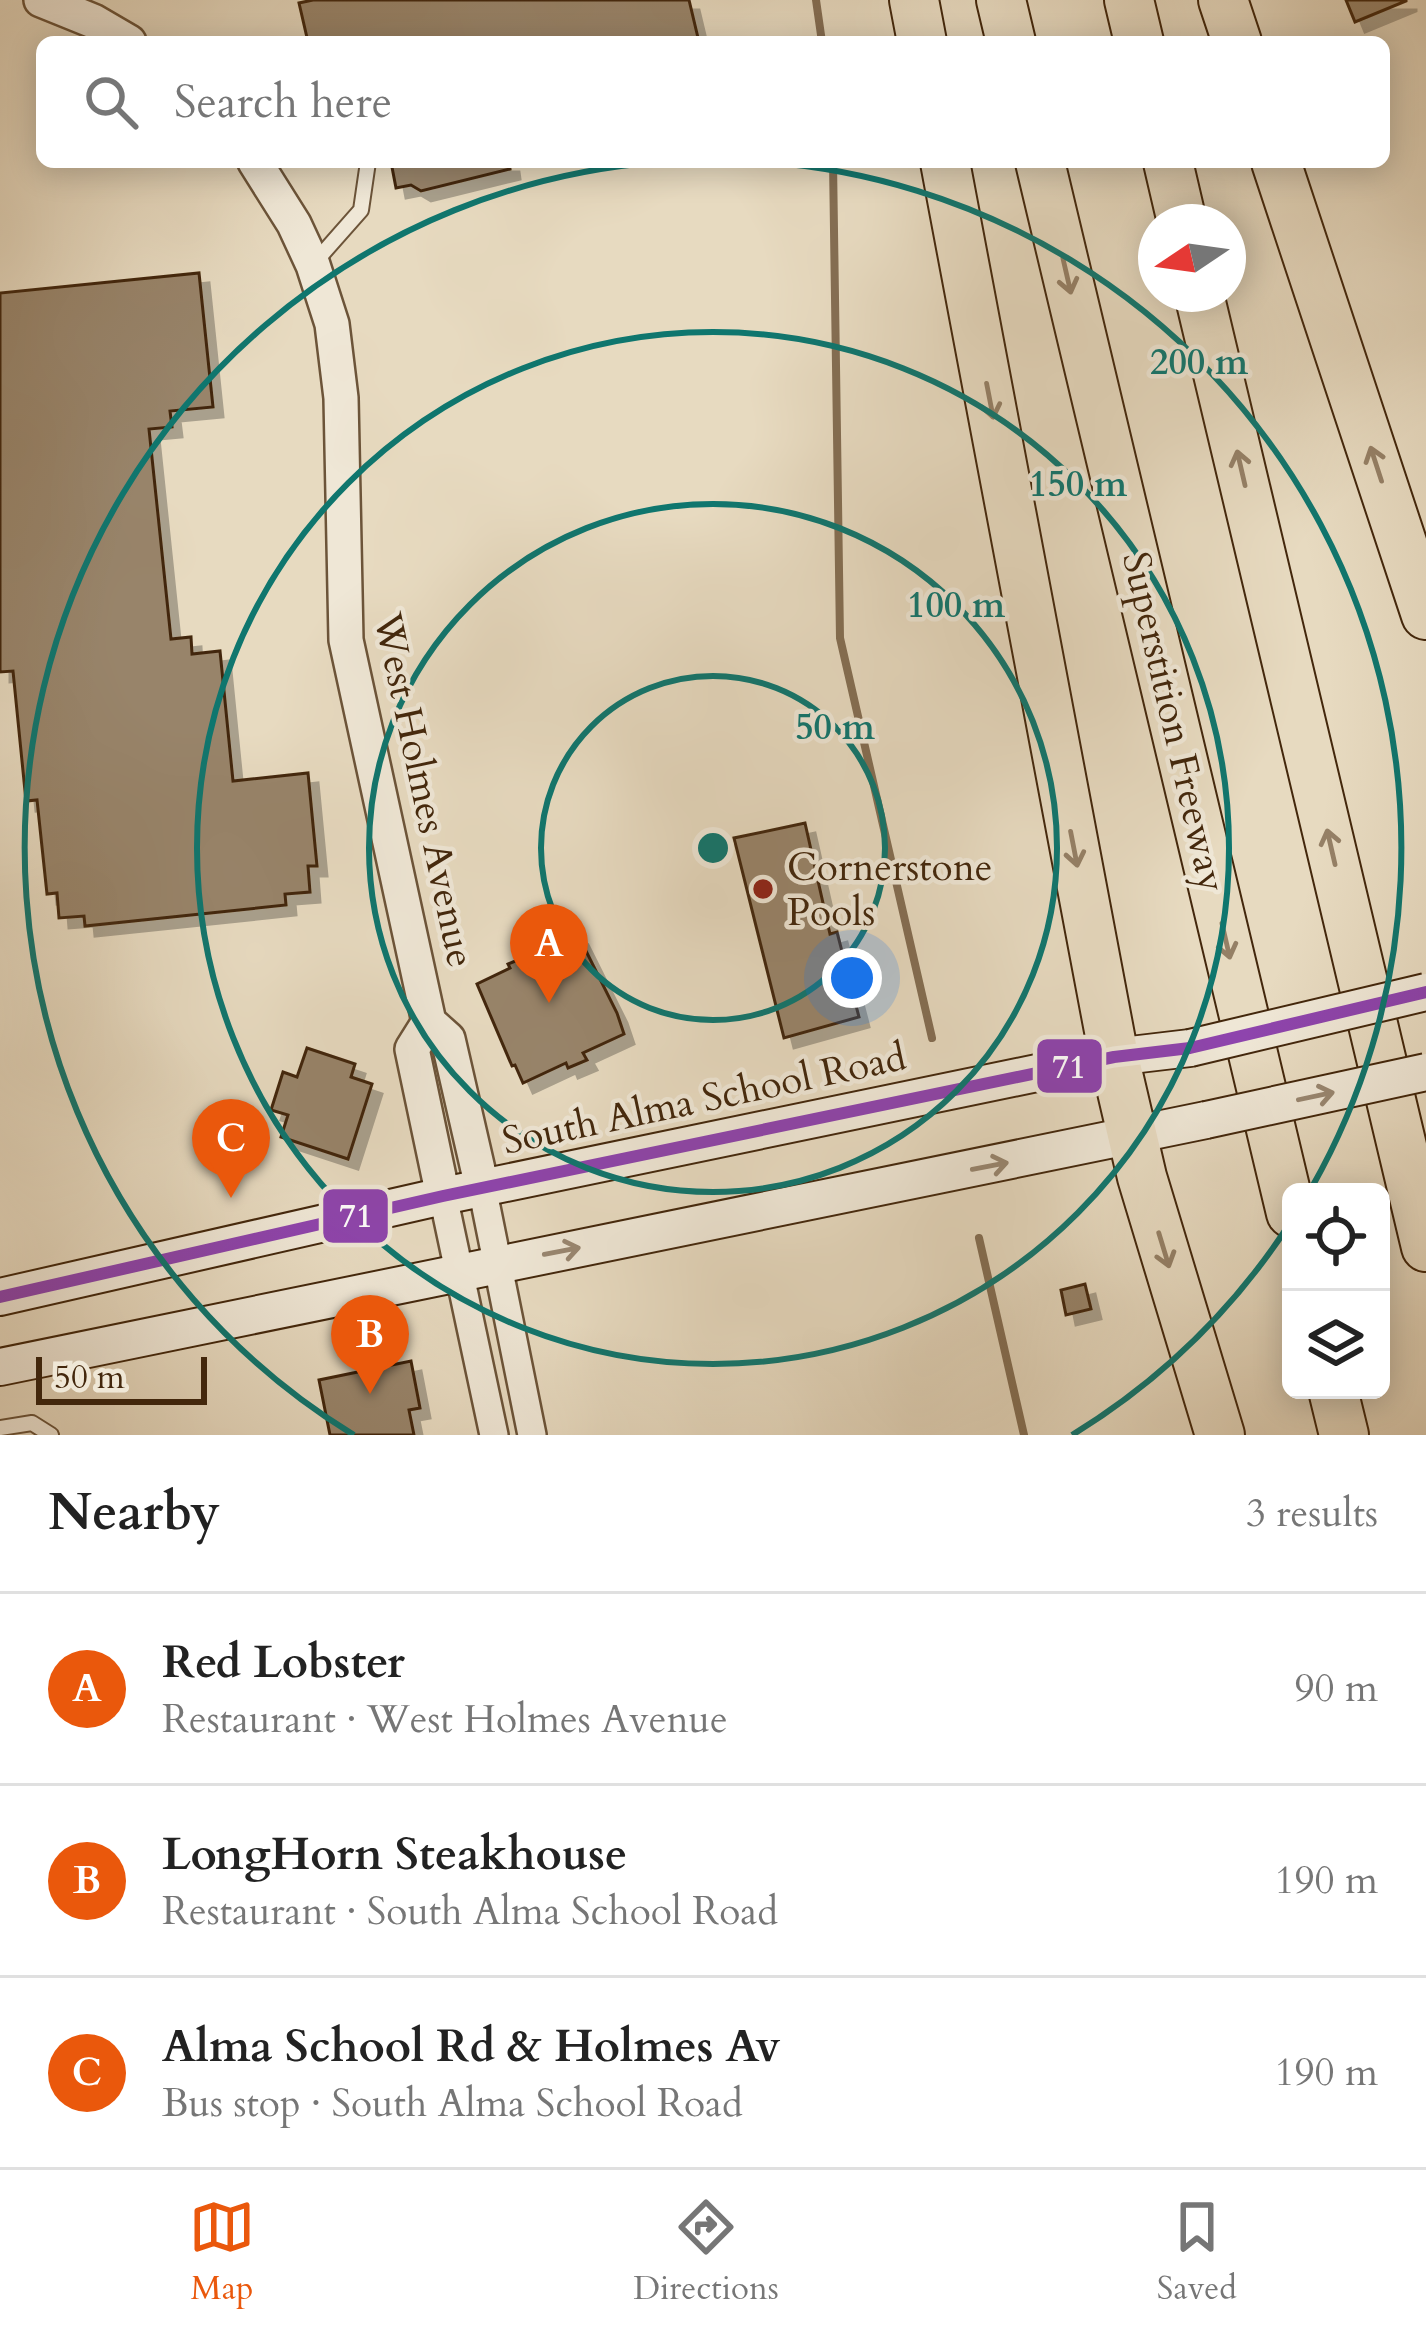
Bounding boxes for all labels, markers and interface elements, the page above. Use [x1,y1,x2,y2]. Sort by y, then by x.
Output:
search box [36,36,1390,168]
icon: search [78,69,144,135]
text: Search here [174,72,392,133]
north arrow [1138,204,1246,312]
one-way arrow [1057,256,1079,294]
text: 200 m [1150,338,1249,387]
one-way arrow [980,380,1002,419]
one-way arrow [1364,446,1386,484]
one-way arrow [1228,450,1251,488]
text: 150 m [1029,460,1128,509]
street label: Superstition Freeway [1109,547,1239,898]
text: 100 m [907,581,1006,630]
street label: West Holmes Avenue [360,607,487,972]
text: 50 m [795,703,876,752]
centre of rings [692,827,734,869]
one-way arrow [1064,829,1086,868]
one-way arrow [1319,829,1341,867]
place label: Cornerstone Pools [787,841,993,939]
marker: Cornerstone Pools [750,876,776,902]
pin: A [510,904,588,1003]
one-way arrow [1216,921,1238,959]
your location [822,948,882,1008]
street label: South Alma School Road [497,1030,911,1168]
line badge: 71 [1035,1037,1104,1095]
text: 71 [1052,1045,1086,1090]
one-way arrow [1297,1084,1335,1106]
pin: C [192,1099,270,1198]
one-way arrow [970,1154,1009,1176]
map controls [1282,1183,1390,1399]
button: locate [1282,1183,1390,1291]
line badge: 71 [321,1187,390,1245]
text: 71 [339,1194,373,1239]
one-way arrow [1154,1230,1176,1268]
one-way arrow [542,1239,581,1261]
button: layers [1282,1291,1390,1399]
pin: B [331,1295,409,1394]
scale bar [36,1351,207,1404]
text: 50 m [54,1355,125,1400]
text: Nearby [48,1478,220,1548]
text: 3 results [1246,1487,1378,1540]
text: Red Lobster [162,1632,405,1693]
text: A [72,1662,102,1715]
text: 90 m [1295,1662,1378,1715]
text: Restaurant · West Holmes Avenue [162,1693,728,1746]
text: LongHorn Steakhouse [162,1824,627,1885]
text: B [73,1854,101,1907]
text: 190 m [1275,1854,1378,1907]
text: Restaurant · South Alma School Road [162,1885,778,1938]
text: Alma School Rd & Holmes Av [162,2016,780,2077]
text: C [72,2046,102,2099]
text: 190 m [1275,2046,1378,2099]
text: Bus stop · South Alma School Road [162,2077,743,2130]
tab: Map [189,2194,255,2311]
tab: Directions [633,2194,779,2311]
tab: Saved [1157,2194,1237,2311]

